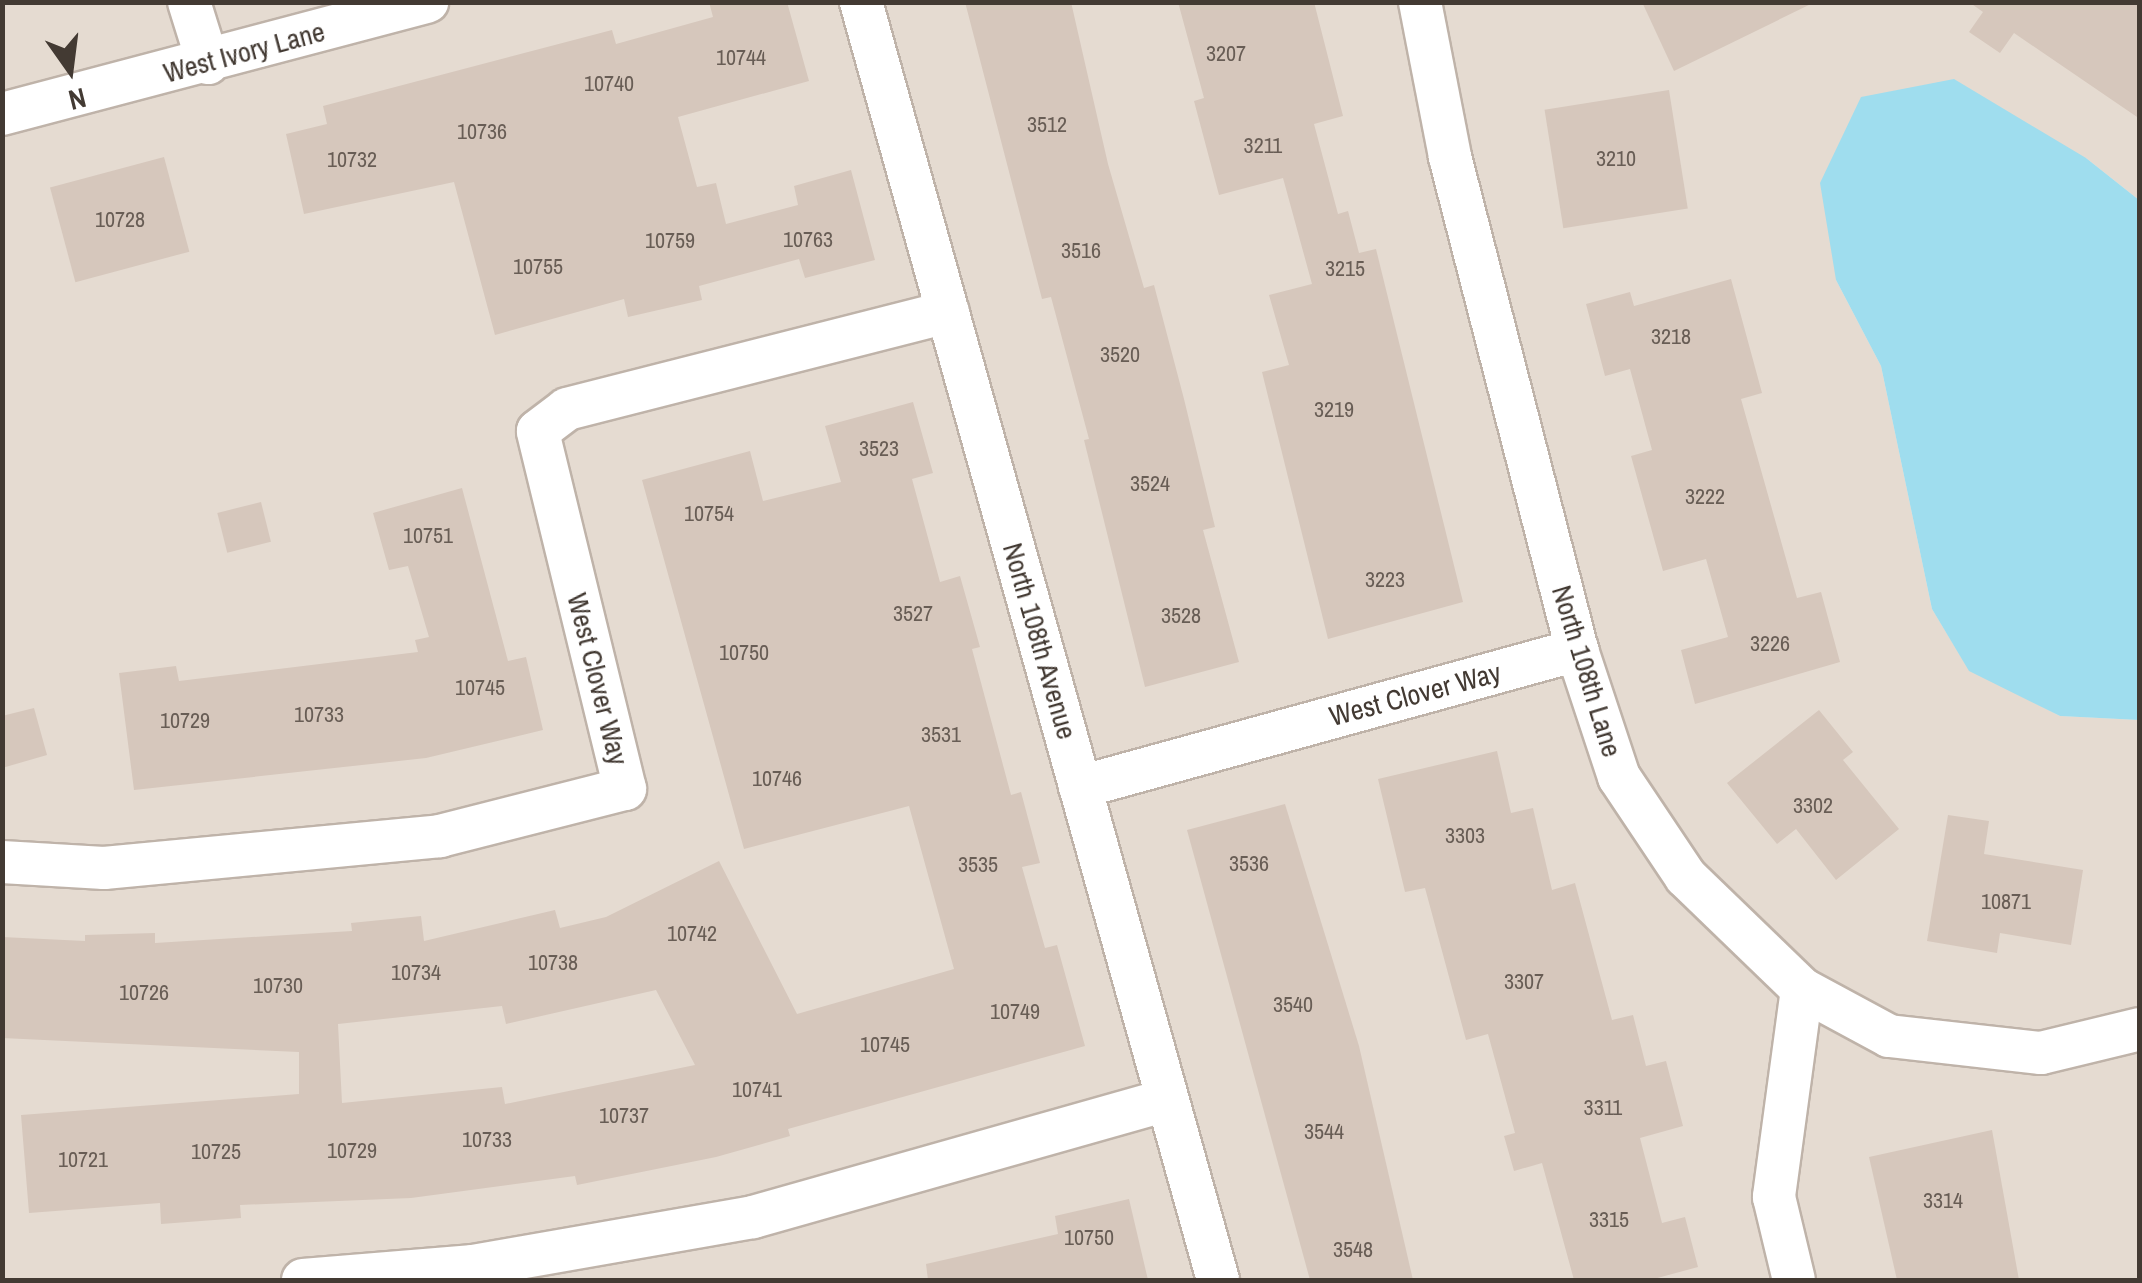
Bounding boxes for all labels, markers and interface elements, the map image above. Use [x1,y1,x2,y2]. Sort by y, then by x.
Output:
street label: West Ivory Lane [160,14,328,90]
north arrow [20,20,120,120]
house number: 3207 [1206,41,1246,67]
house number: 10744 [716,45,766,71]
house number: 10740 [584,71,634,97]
text: N [65,79,90,120]
house number: 3512 [1027,112,1067,138]
house number: 10736 [457,119,507,145]
house number: 3211 [1244,133,1282,159]
house number: 3210 [1596,146,1636,172]
house number: 10732 [327,147,377,173]
house number: 10728 [95,207,145,233]
house number: 10763 [783,227,833,253]
house number: 10759 [645,228,695,254]
house number: 3516 [1061,238,1101,264]
house number: 10755 [513,254,563,280]
house number: 3215 [1325,256,1365,282]
house number: 3218 [1651,324,1691,350]
house number: 3520 [1100,342,1140,368]
house number: 3219 [1314,397,1354,423]
house number: 3523 [859,436,899,462]
house number: 3524 [1130,471,1170,497]
house number: 3222 [1685,484,1725,510]
house number: 10754 [684,501,734,527]
house number: 10751 [403,523,453,549]
street label: North 108th Avenue [996,538,1084,744]
house number: 3223 [1365,567,1405,593]
street label: North 108th Lane [1545,581,1629,761]
street label: West Clover Way [560,590,636,768]
house number: 3527 [893,601,933,627]
house number: 3528 [1161,603,1201,629]
house number: 3226 [1750,631,1790,657]
house number: 10750 [719,640,769,666]
street label: West Clover Way [1326,655,1504,733]
house number: 10745 [455,675,505,701]
house number: 10733 [294,702,344,728]
house number: 10729 [160,708,210,734]
house number: 3531 [921,722,961,748]
house number: 10746 [752,766,802,792]
house number: 3302 [1793,793,1833,819]
house number: 3303 [1445,823,1485,849]
house number: 3536 [1229,851,1269,877]
house number: 3535 [958,852,998,878]
house number: 10871 [1981,889,2031,915]
house number: 10742 [667,921,717,947]
house number: 10738 [528,950,578,976]
house number: 10734 [391,960,441,986]
house number: 3307 [1504,969,1544,995]
house number: 10730 [253,973,303,999]
house number: 10726 [119,980,169,1006]
house number: 3540 [1273,992,1313,1018]
house number: 10749 [990,999,1040,1025]
house number: 10745 [860,1032,910,1058]
house number: 10741 [732,1077,782,1103]
house number: 3311 [1584,1095,1622,1121]
house number: 10737 [599,1103,649,1129]
house number: 3544 [1304,1119,1344,1145]
house number: 10733 [462,1127,512,1153]
house number: 10729 [327,1138,377,1164]
house number: 10725 [191,1139,241,1165]
house number: 10721 [58,1147,108,1173]
house number: 3314 [1923,1188,1963,1214]
house number: 3315 [1589,1207,1629,1233]
house number: 10750 [1064,1225,1114,1251]
house number: 3548 [1333,1237,1373,1263]

